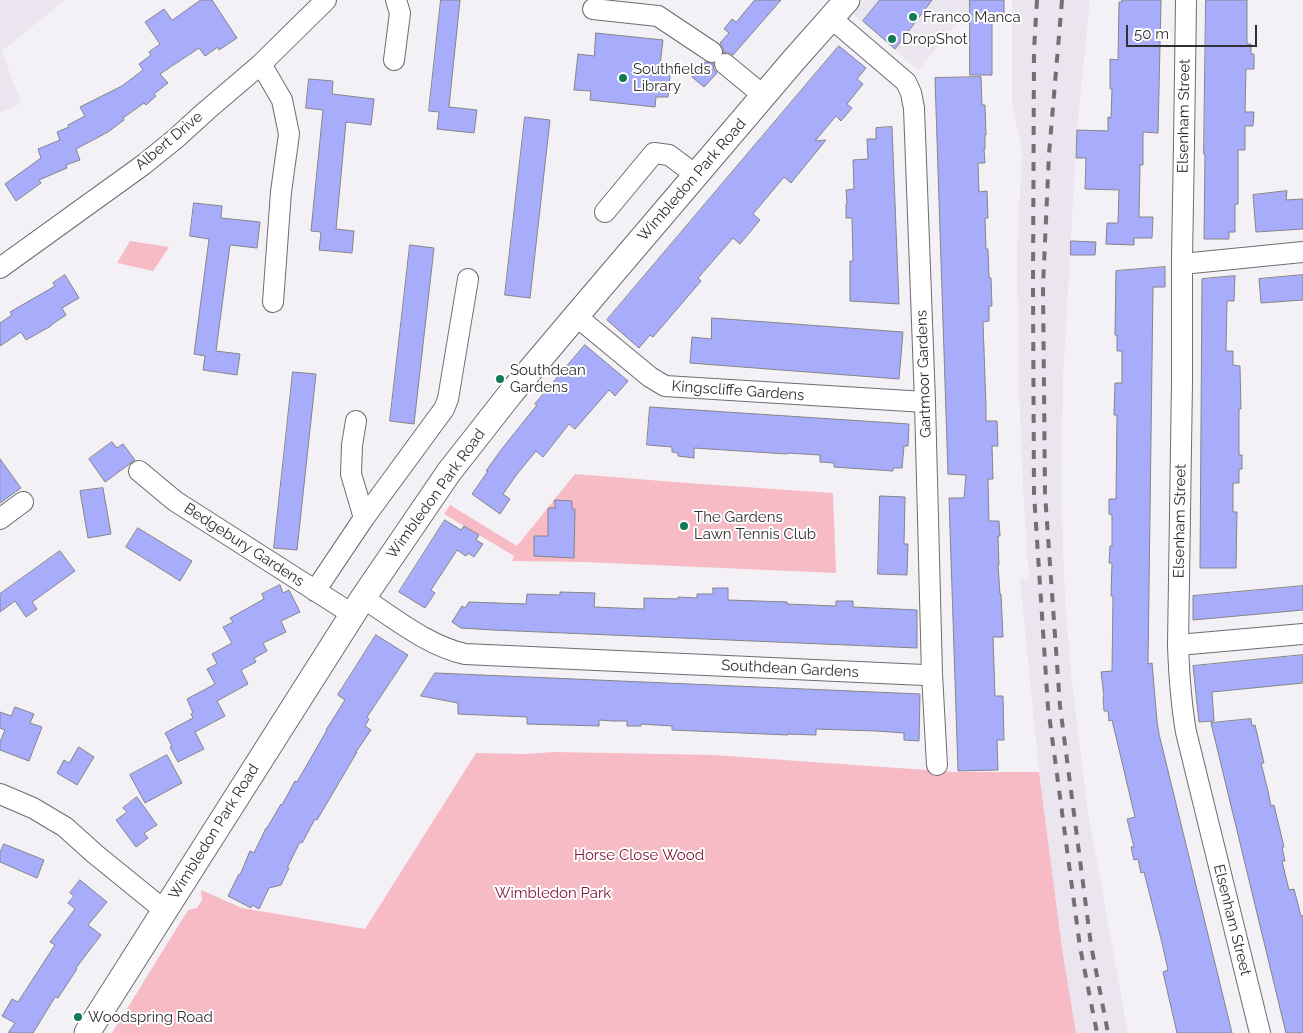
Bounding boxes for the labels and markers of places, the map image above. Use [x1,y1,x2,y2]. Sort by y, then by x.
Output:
place label: Franco Manca [923,8,1021,26]
marker: Franco Manca [907,11,919,23]
place label: DropShot [902,30,968,48]
marker: DropShot [886,33,898,45]
place label: Southfields Library [633,60,711,95]
marker: Southfields Library [617,72,629,84]
place label: Southdean Gardens [510,361,586,396]
marker: Southdean Gardens [494,373,506,385]
place label: The Gardens Lawn Tennis Club [694,508,816,543]
marker: The Gardens Lawn Tennis Club [678,520,690,532]
place label: Woodspring Road [88,1008,213,1026]
marker: Woodspring Road [72,1011,84,1023]

